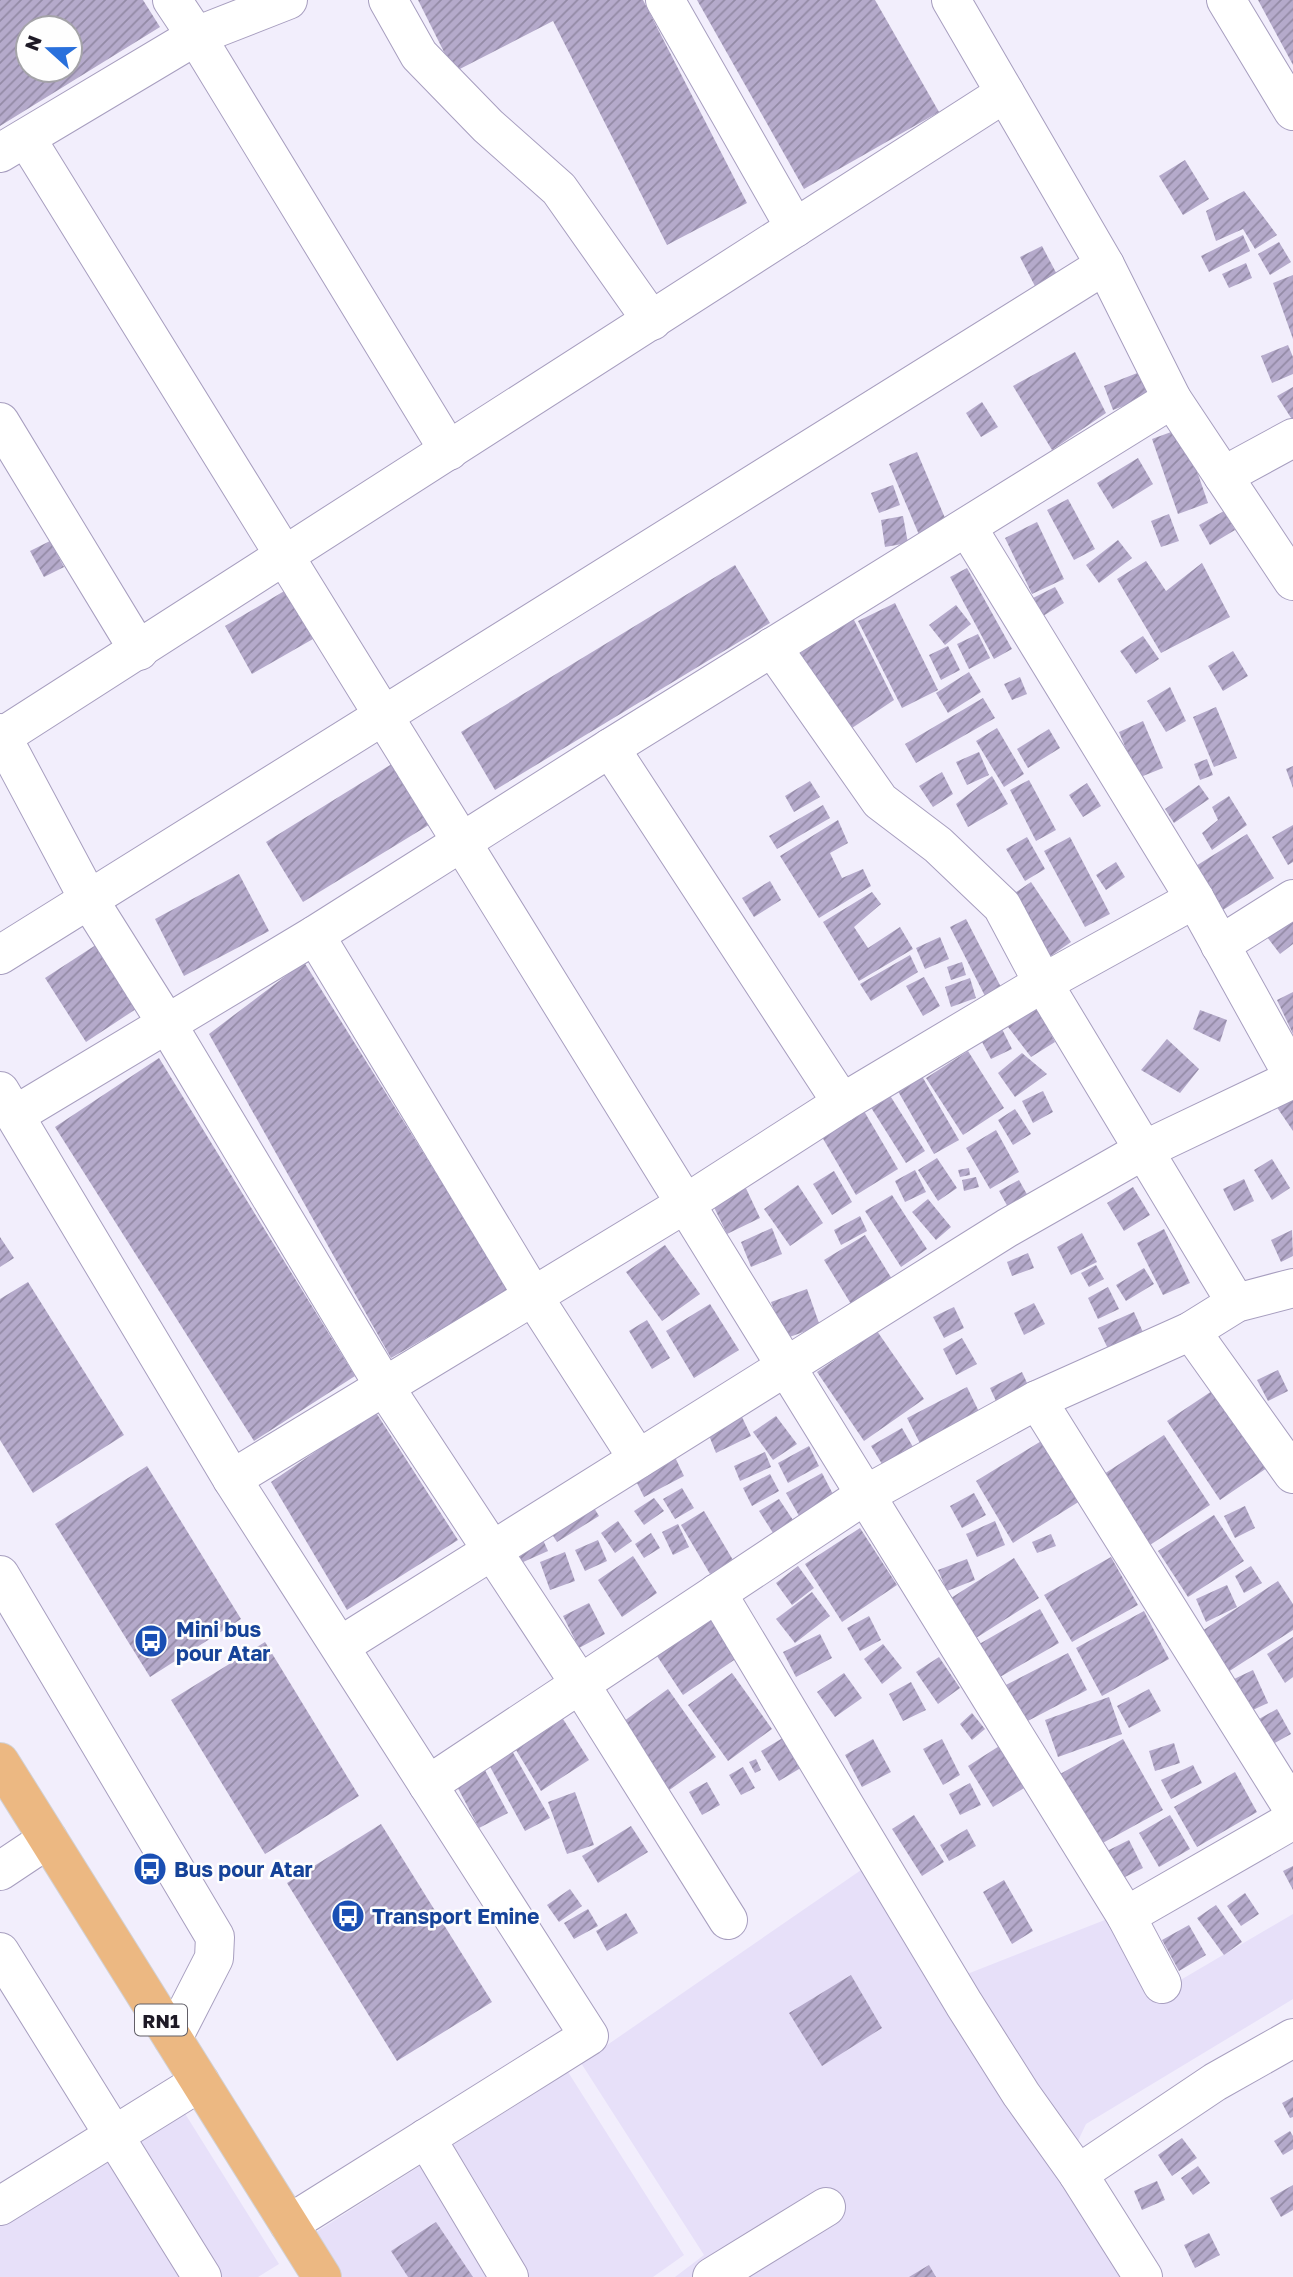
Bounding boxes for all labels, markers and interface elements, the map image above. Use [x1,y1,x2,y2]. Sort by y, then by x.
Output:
north arrow [14,14,84,84]
text: N [19,32,46,54]
place label: Mini bus pour Atar [176,1616,271,1666]
bus stop icon: Mini bus pour Atar [132,1622,170,1660]
bus stop icon: Bus pour Atar [131,1850,169,1888]
place label: Bus pour Atar [174,1856,313,1882]
bus stop icon: Transport Emine [329,1897,367,1935]
place label: Transport Emine [372,1903,539,1929]
road number: RN1 [135,2004,187,2036]

